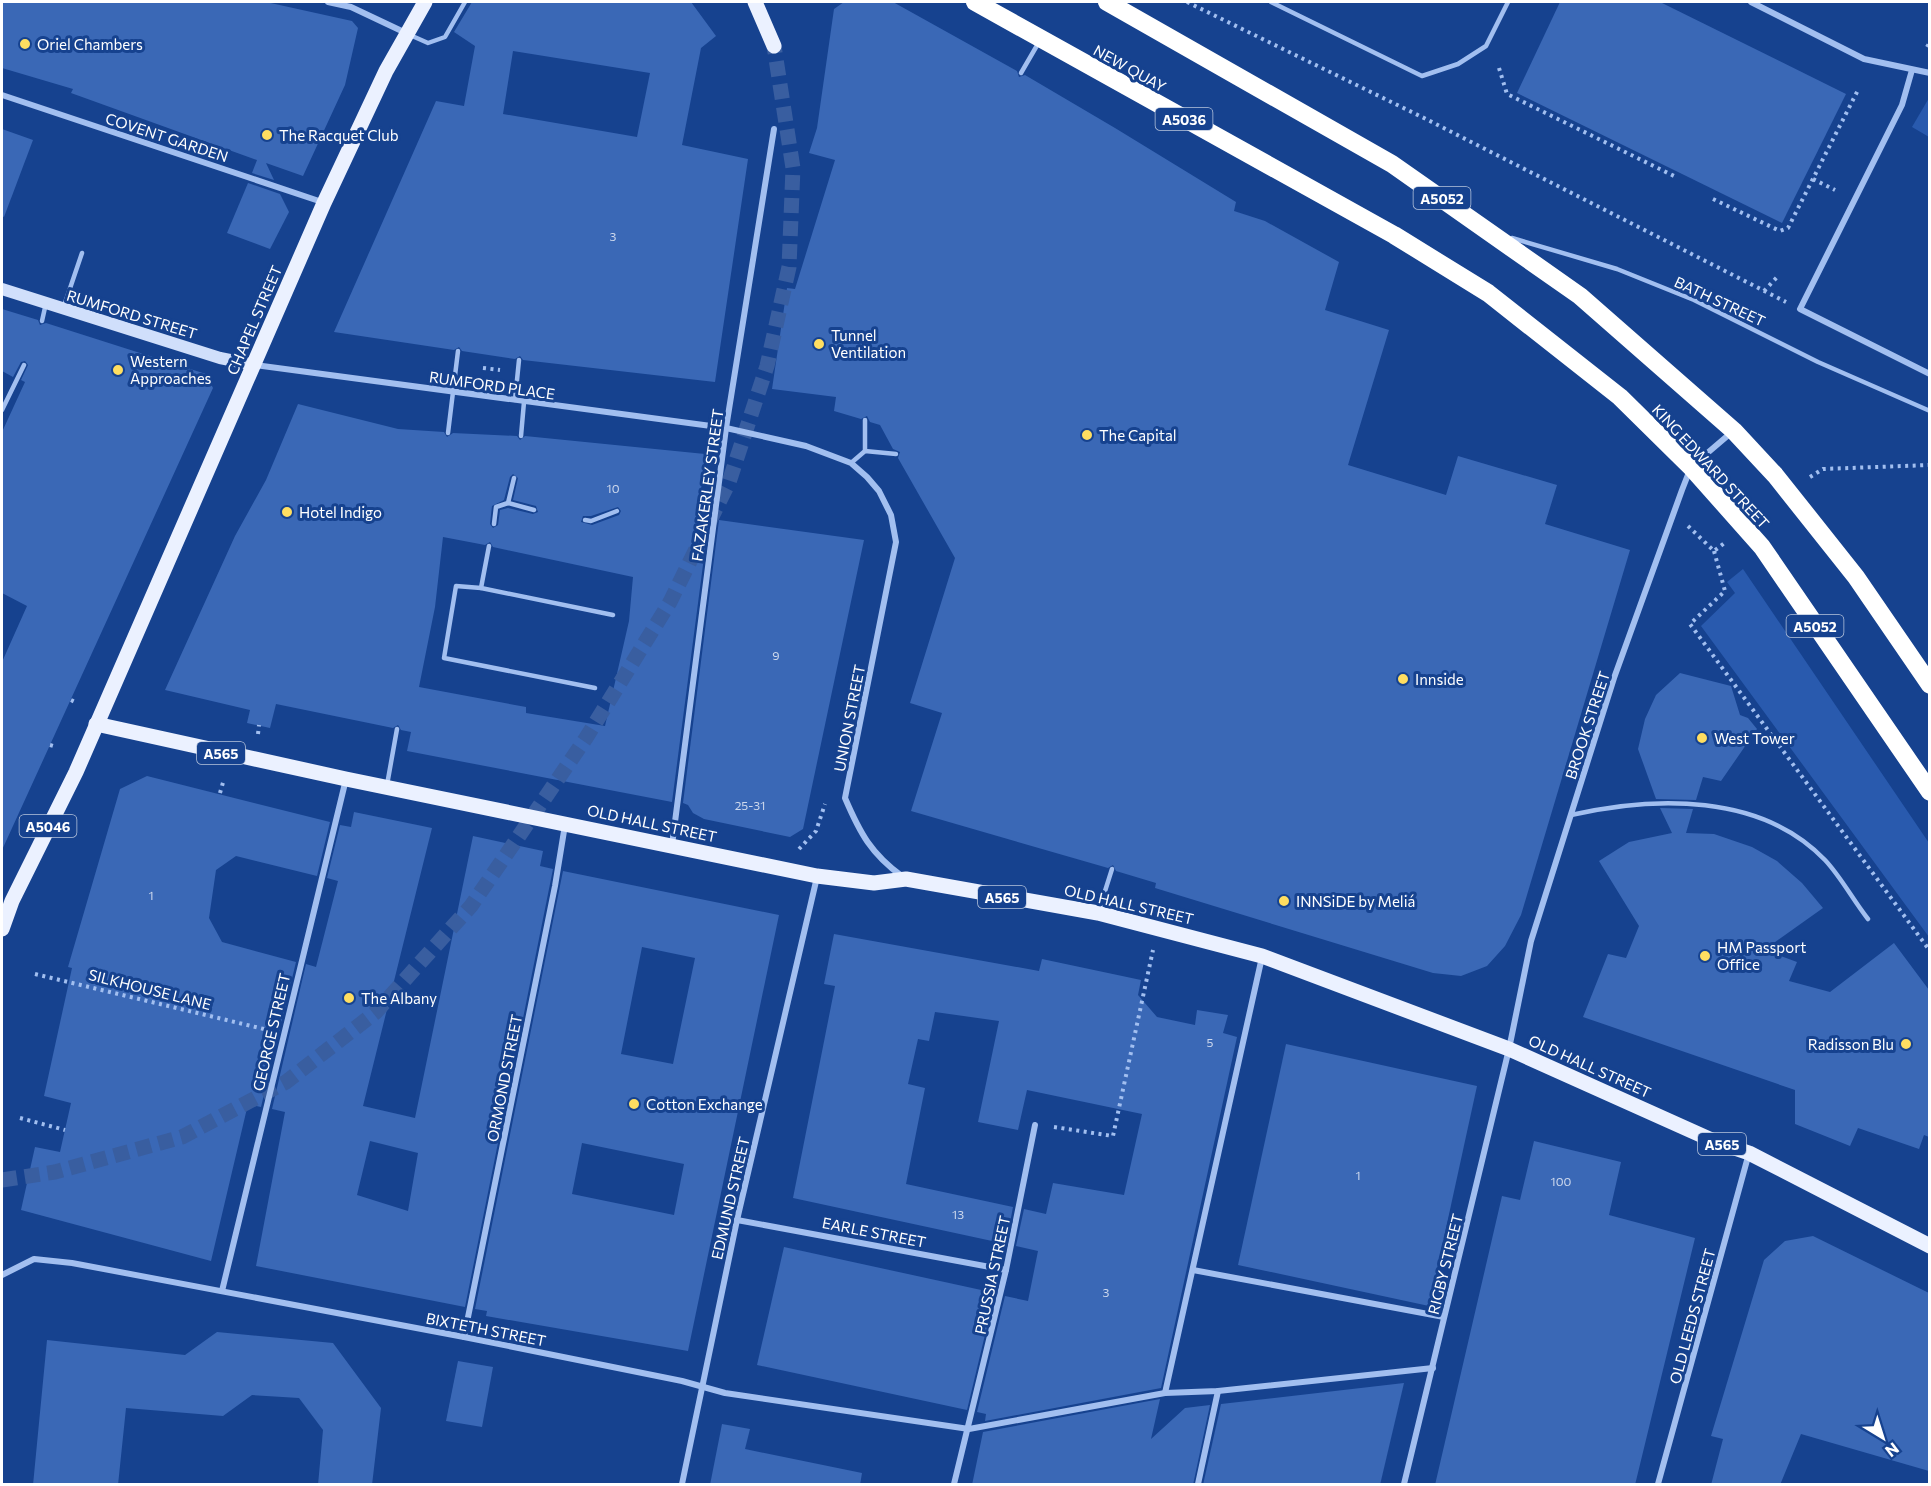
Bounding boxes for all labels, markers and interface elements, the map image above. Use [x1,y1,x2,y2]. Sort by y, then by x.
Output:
place label: Oriel Chambers [37,35,143,53]
marker: Oriel Chambers [18,37,32,51]
street label: NEW QUAY [1091,41,1170,95]
road number: A5036 [1156,108,1212,130]
street label: COVENT GARDEN [103,109,231,165]
place label: The Racquet Club [279,126,399,144]
marker: The Racquet Club [260,128,274,142]
road number: A5052 [1414,187,1470,209]
house number: 3 [610,229,617,243]
street label: CHAPEL STREET [223,262,285,378]
street label: BATH STREET [1672,272,1769,330]
street label: RUMFORD STREET [65,286,200,343]
place label: Tunnel Ventilation [831,326,906,361]
marker: Tunnel Ventilation [812,337,826,351]
place label: Western Approaches [130,352,212,387]
marker: Western Approaches [111,363,125,377]
street label: RUMFORD PLACE [428,367,556,403]
street label: KING EDWARD STREET [1649,400,1774,532]
street label: FAZAKERLEY STREET [687,407,727,562]
place label: The Capital [1099,426,1177,444]
marker: The Capital [1080,428,1094,442]
house number: 10 [607,481,620,495]
place label: Hotel Indigo [299,503,382,521]
marker: Hotel Indigo [280,505,294,519]
road number: A5052 [1786,615,1844,637]
house number: 9 [772,648,780,662]
street label: UNION STREET [830,663,868,773]
street label: BROOK STREET [1561,668,1613,781]
place label: Innside [1415,670,1464,688]
marker: Innside [1396,672,1410,686]
place label: West Tower [1714,729,1795,747]
marker: West Tower [1695,731,1709,745]
road number: A565 [197,742,245,764]
house number: 25-31 [735,798,765,812]
street label: OLD HALL STREET [586,800,719,846]
road number: A5046 [20,815,76,837]
street label: OLD HALL STREET [1063,880,1196,928]
road number: A565 [978,886,1026,908]
house number: 1 [148,888,154,902]
place label: INNSiDE by Meliá [1296,892,1415,910]
marker: INNSiDE by Meliá [1277,894,1291,908]
place label: HM Passport Office [1717,938,1806,973]
marker: HM Passport Office [1698,949,1712,963]
street label: SILKHOUSE LANE [87,965,213,1013]
street label: GEORGE STREET [249,971,293,1093]
place label: The Albany [361,989,437,1007]
marker: The Albany [342,991,356,1005]
street label: ORMOND STREET [483,1012,525,1143]
street label: OLD HALL STREET [1526,1031,1654,1101]
house number: 5 [1207,1035,1214,1049]
place label: Radisson Blu [1808,1035,1894,1053]
marker: Radisson Blu [1899,1037,1913,1051]
place label: Cotton Exchange [646,1095,763,1113]
marker: Cotton Exchange [627,1097,641,1111]
road number: A565 [1698,1133,1746,1155]
street label: EDMUND STREET [707,1134,753,1261]
house number: 1 [1355,1168,1361,1182]
house number: 100 [1551,1174,1572,1188]
house number: 13 [952,1207,964,1221]
street label: RIGBY STREET [1424,1211,1466,1316]
street label: EARLE STREET [821,1213,928,1251]
street label: PRUSSIA STREET [971,1214,1013,1336]
street label: OLD LEEDS STREET [1665,1246,1719,1386]
house number: 3 [1103,1285,1110,1299]
street label: BIXTETH STREET [424,1309,548,1350]
north arrow [1853,1408,1913,1468]
text: N [1882,1439,1903,1461]

